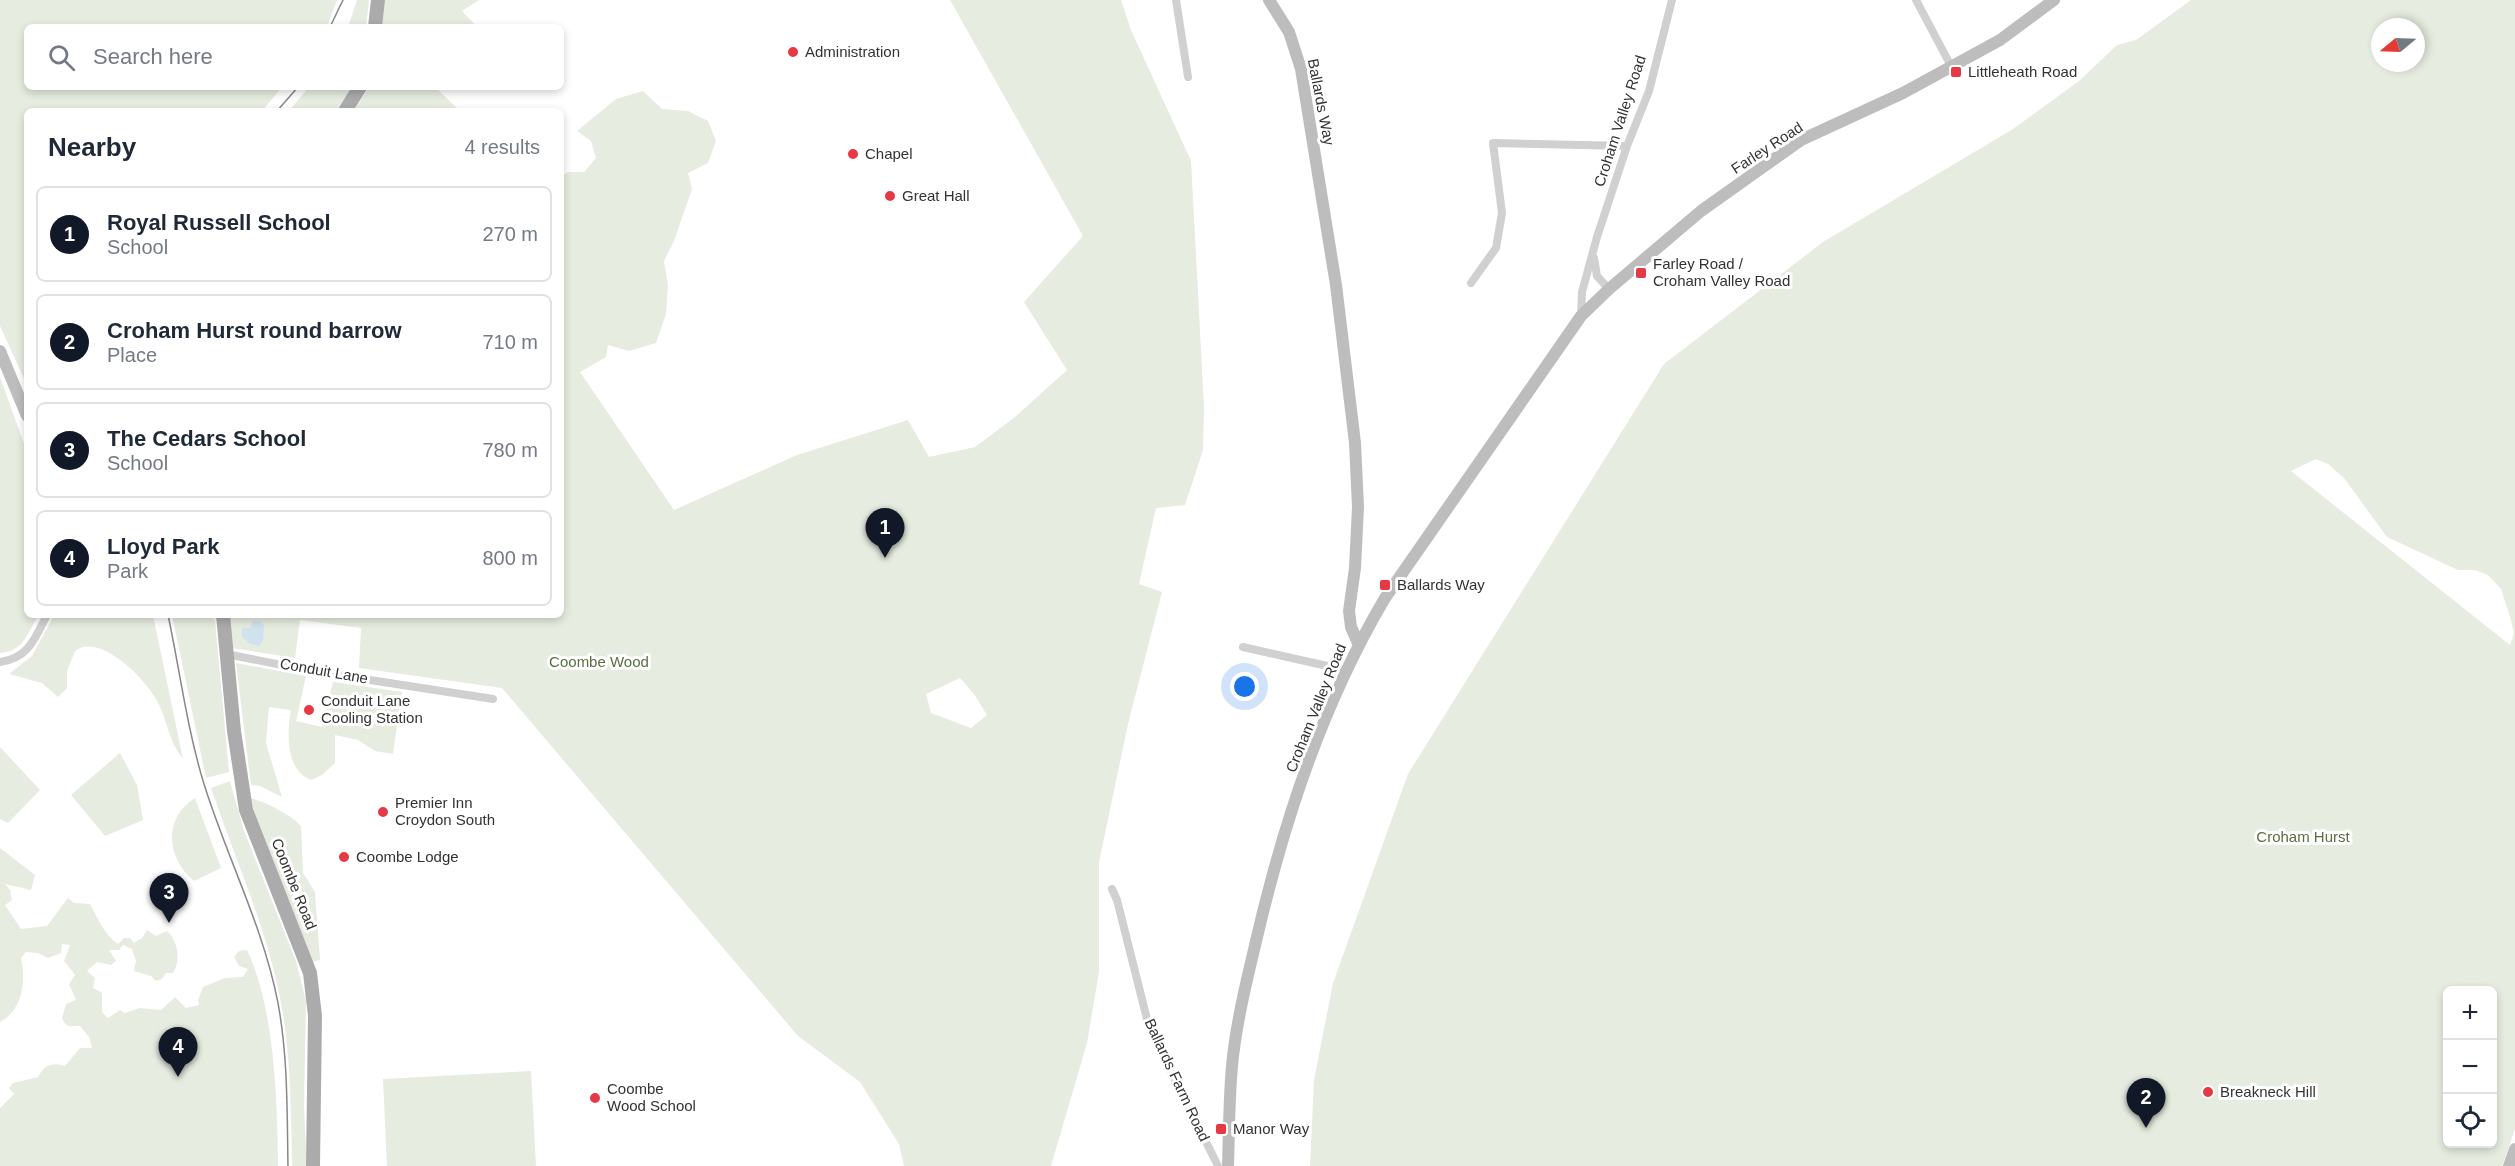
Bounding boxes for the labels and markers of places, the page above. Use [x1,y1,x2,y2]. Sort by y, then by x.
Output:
place label: Administration [805,43,900,60]
marker: Administration [786,45,800,59]
place label: Littleheath Road [1968,63,2077,80]
marker: Littleheath Road [1949,65,1963,79]
place label: Chapel [865,145,913,162]
marker: Chapel [846,147,860,161]
place label: Great Hall [902,187,970,204]
marker: Great Hall [883,189,897,203]
place label: Farley Road / Croham Valley Road [1653,255,1790,289]
marker: Farley Road / Croham Valley Road [1634,266,1648,280]
pin: 1 [866,508,904,558]
place label: Ballards Way [1397,576,1485,593]
marker: Ballards Way [1378,578,1392,592]
place label: Conduit Lane Cooling Station [321,692,423,726]
marker: Conduit Lane Cooling Station [302,703,316,717]
place label: Premier Inn Croydon South [395,794,495,828]
marker: Premier Inn Croydon South [376,805,390,819]
place label: Coombe Lodge [356,848,459,865]
marker: Coombe Lodge [337,850,351,864]
pin: 3 [150,874,188,923]
pin: 4 [158,1028,198,1077]
pin: 2 [2126,1078,2166,1128]
place label: Coombe Wood School [607,1080,696,1114]
place label: Breakneck Hill [2220,1083,2316,1100]
marker: Breakneck Hill [2201,1085,2215,1099]
marker: Coombe Wood School [588,1091,602,1105]
place label: Manor Way [1233,1120,1310,1137]
marker: Manor Way [1214,1122,1228,1136]

